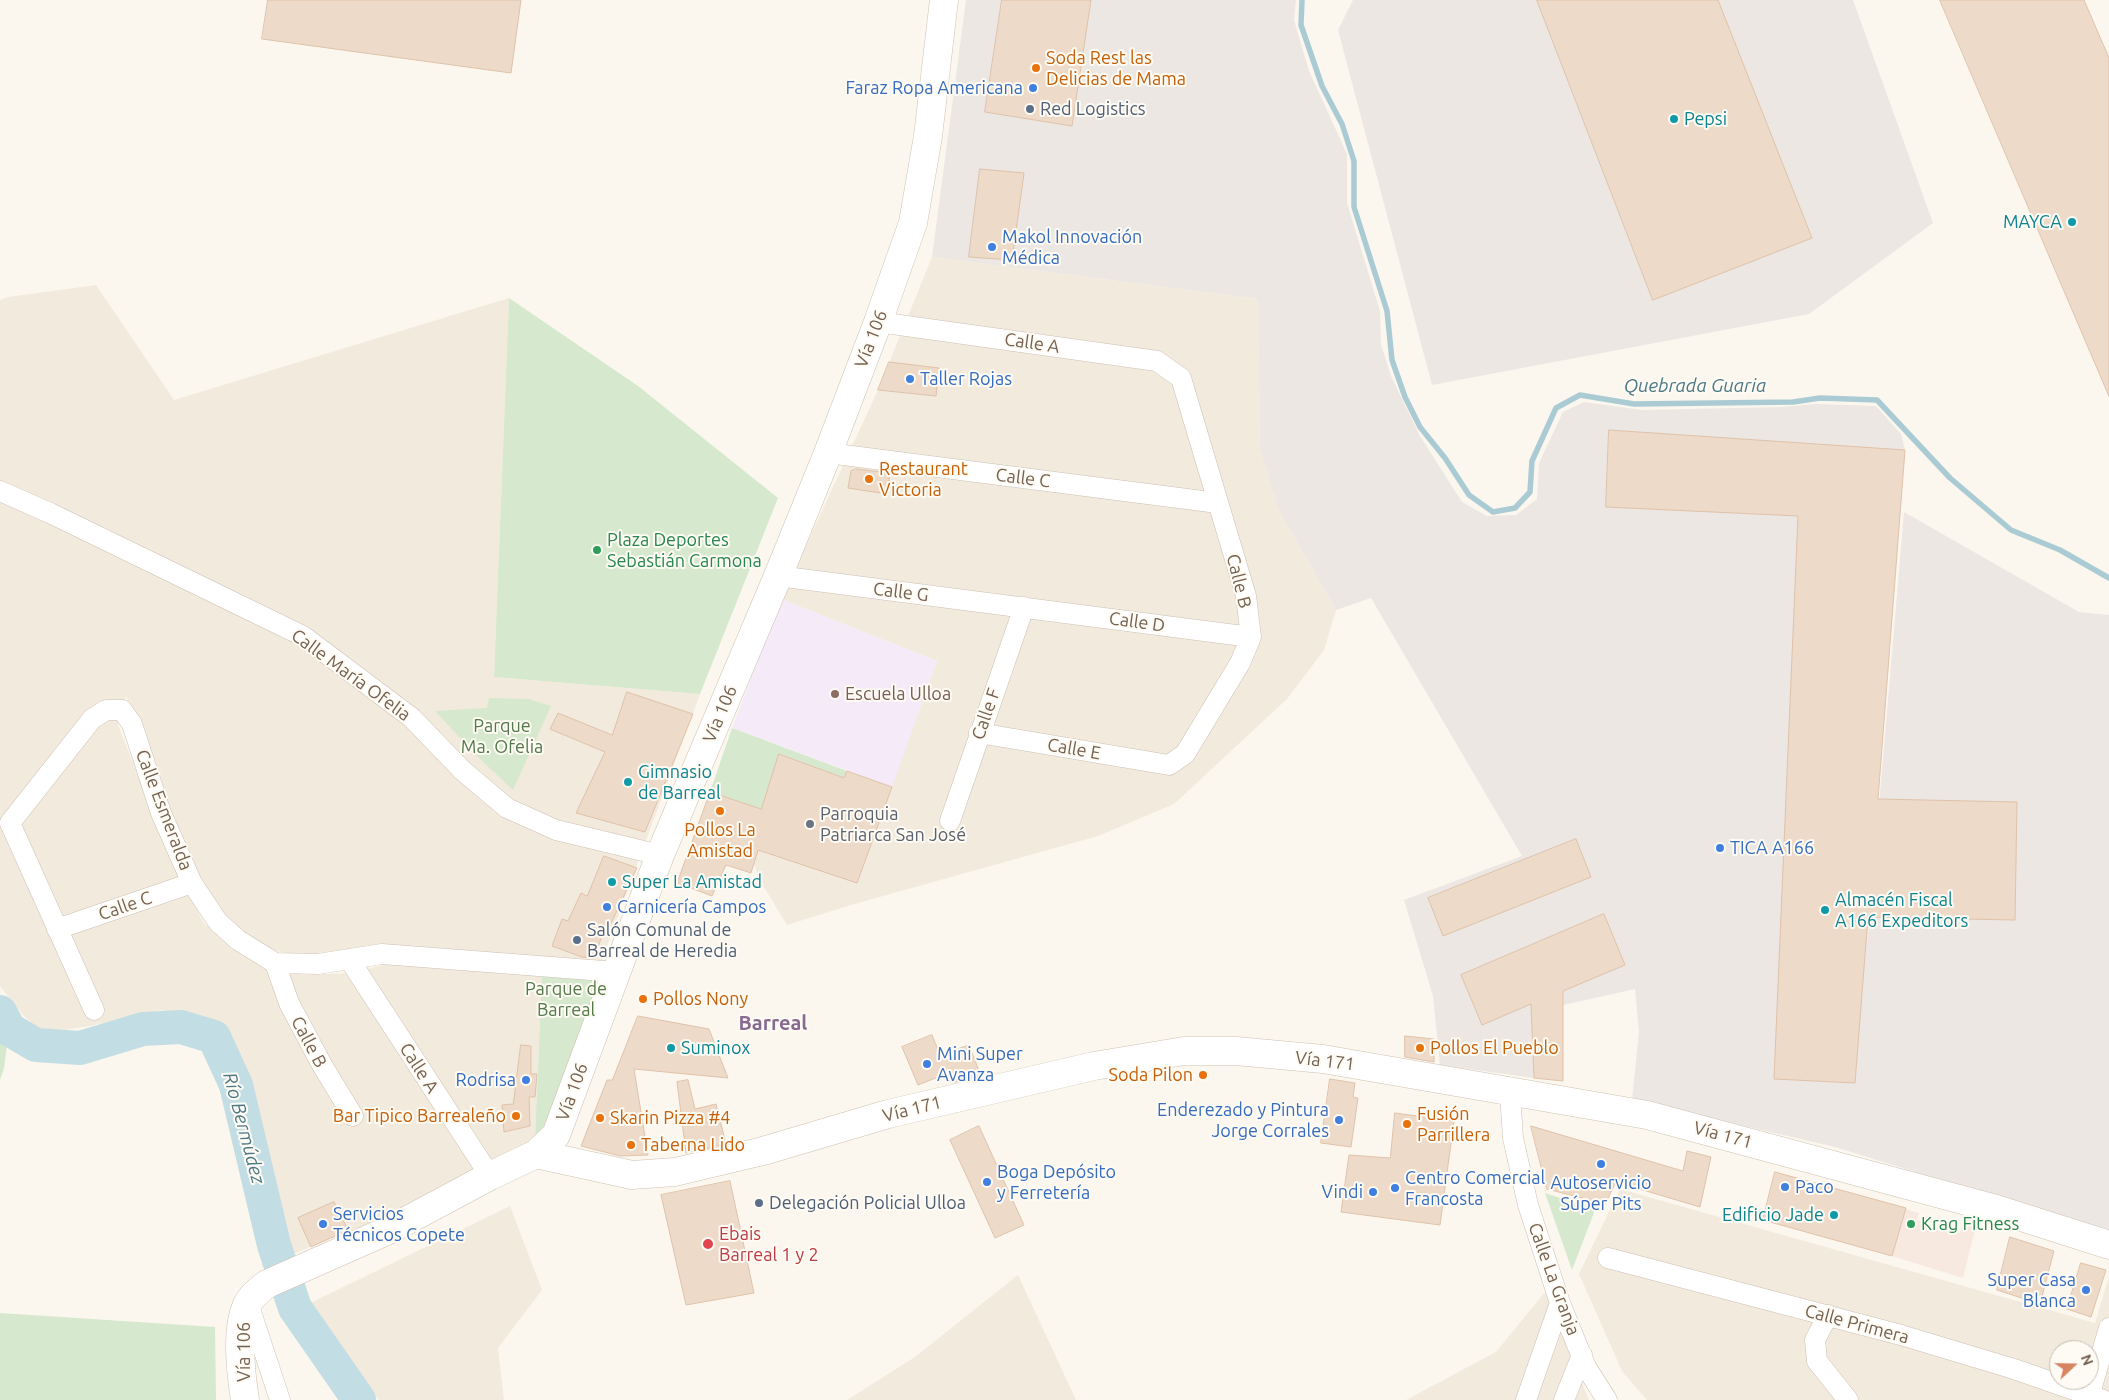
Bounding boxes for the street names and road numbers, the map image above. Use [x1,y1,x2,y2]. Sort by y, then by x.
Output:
street label: Vía 106 [850,307,892,371]
street label: Calle A [1003,328,1061,358]
street label: Calle C [994,464,1052,492]
street label: Calle B [1222,552,1256,610]
street label: Calle G [872,578,930,606]
street label: Calle D [1108,607,1166,637]
street label: Calle María Ofelia [287,624,415,726]
street label: Vía 106 [698,682,742,746]
street label: Calle F [967,685,1005,743]
street label: Calle E [1046,734,1102,764]
street label: Calle Esmeralda [131,747,197,873]
street label: Calle C [96,887,154,925]
street label: Calle B [287,1013,331,1071]
street label: Calle A [395,1039,443,1097]
street label: Vía 171 [1294,1047,1356,1075]
street label: Vía 106 [552,1060,592,1124]
street label: Vía 171 [880,1091,944,1127]
street label: Vía 171 [1691,1117,1755,1153]
street label: Calle La Granja [1524,1220,1584,1338]
street label: Calle Primera [1802,1300,1912,1348]
street label: Vía 106 [233,1322,255,1382]

